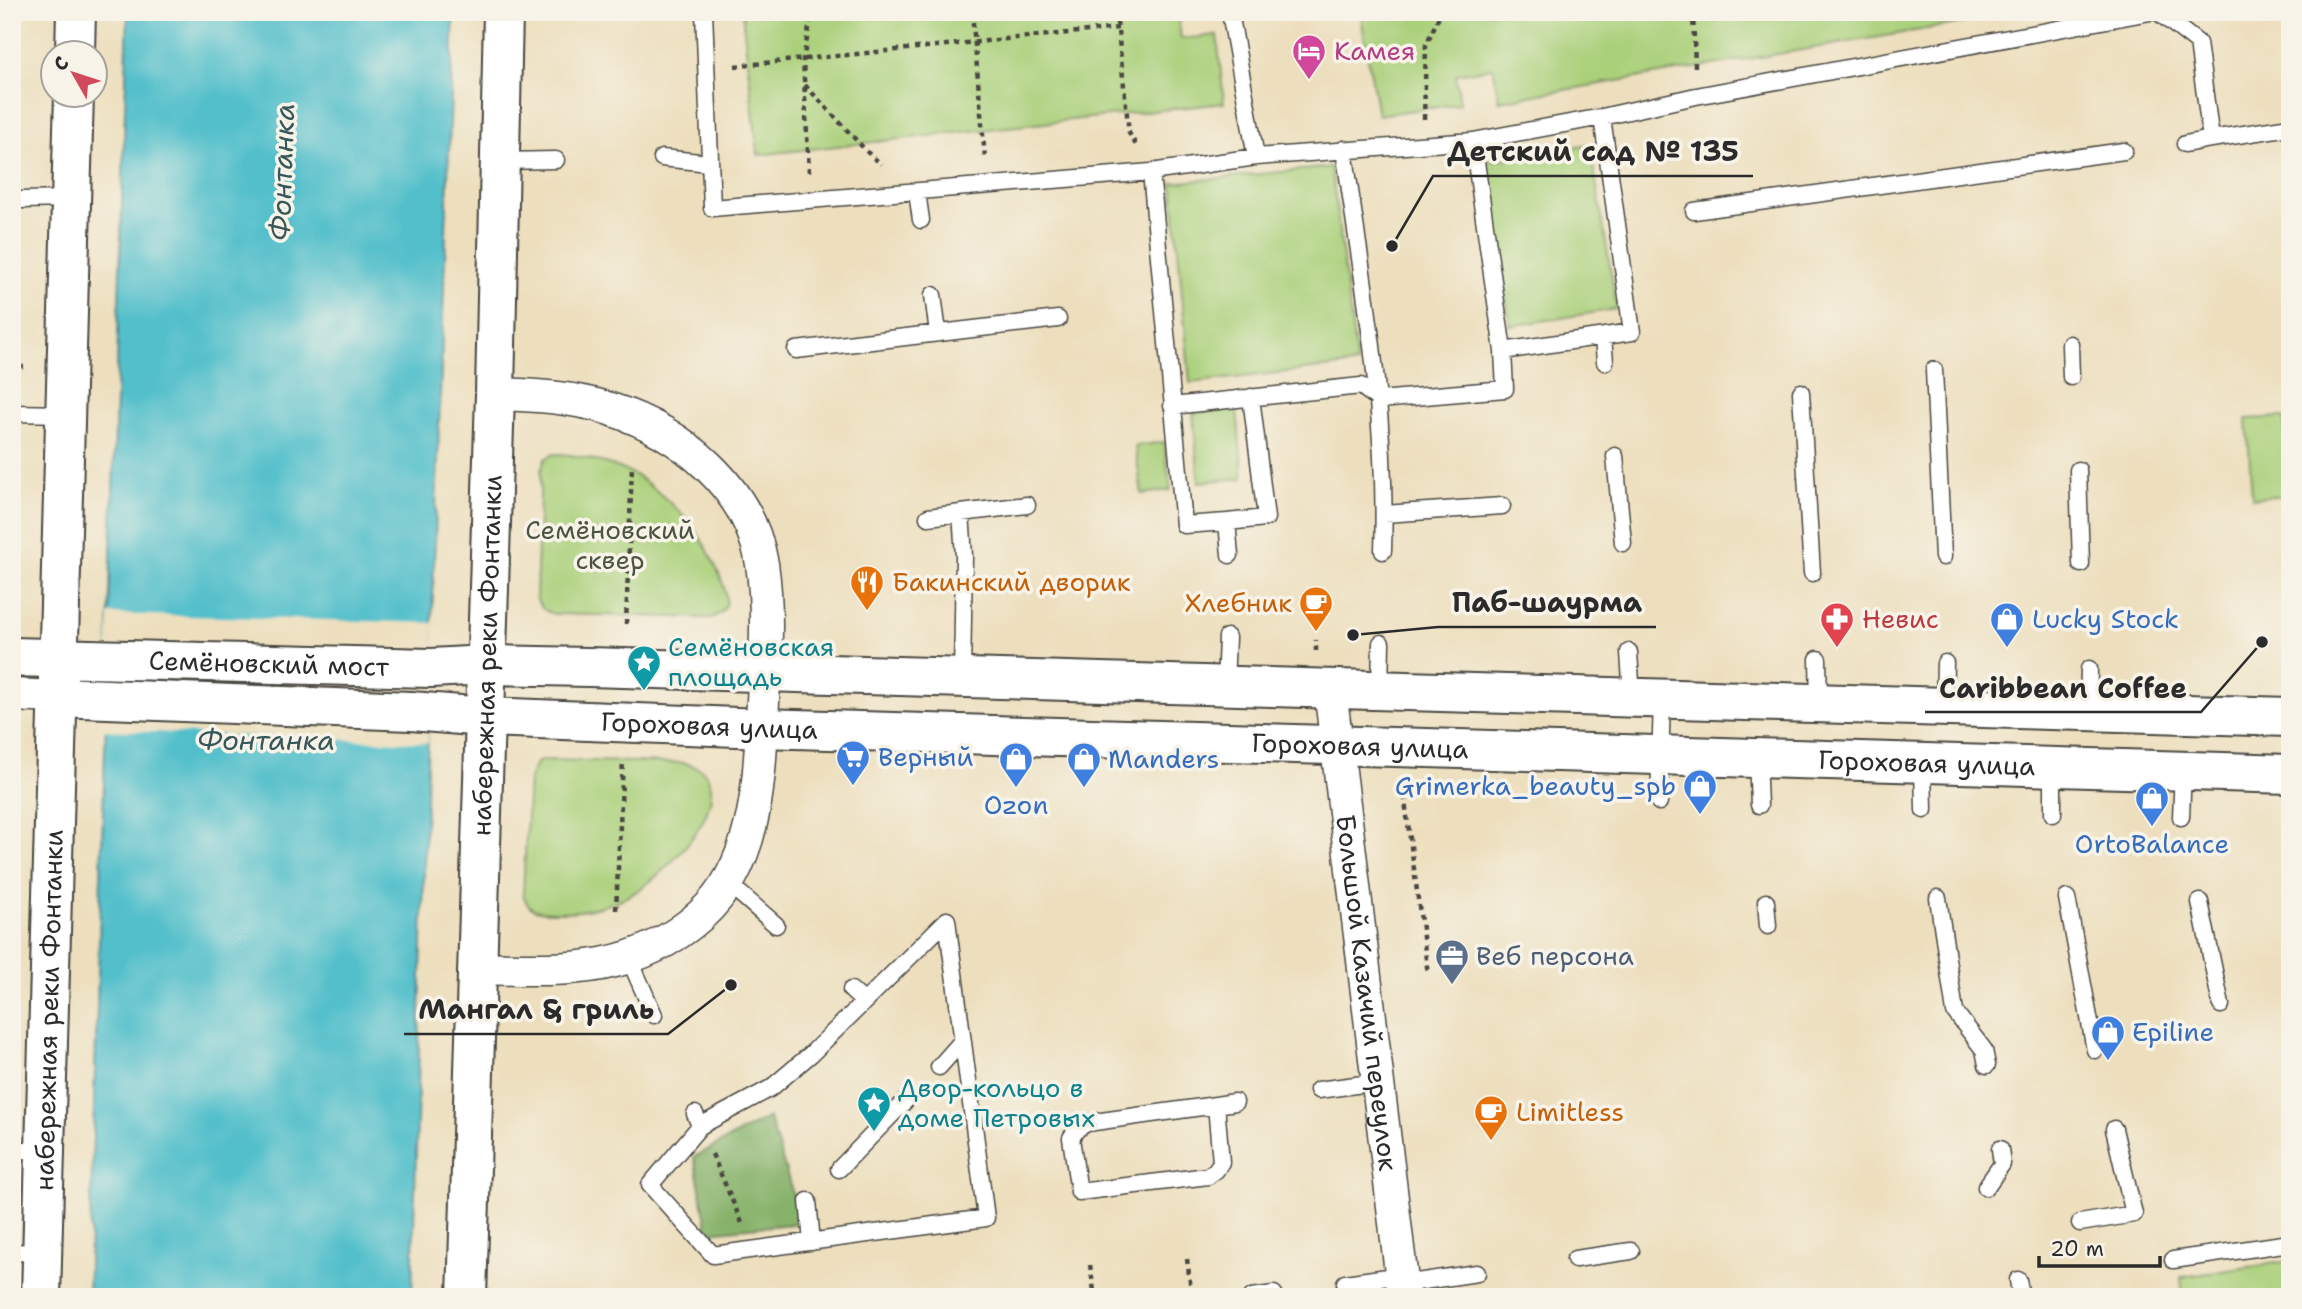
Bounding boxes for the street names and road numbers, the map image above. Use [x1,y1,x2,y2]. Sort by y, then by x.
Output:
street label: набережная реки Фонтанки [463,474,509,836]
street label: Семёновский мост [148,643,390,684]
street label: Гороховая улица [600,704,818,747]
street label: Гороховая улица [1251,725,1469,766]
street label: Гороховая улица [1818,742,2036,783]
street label: Большой Казачий переулок [1328,812,1407,1173]
street label: набережная реки Фонтанки [26,829,71,1191]

